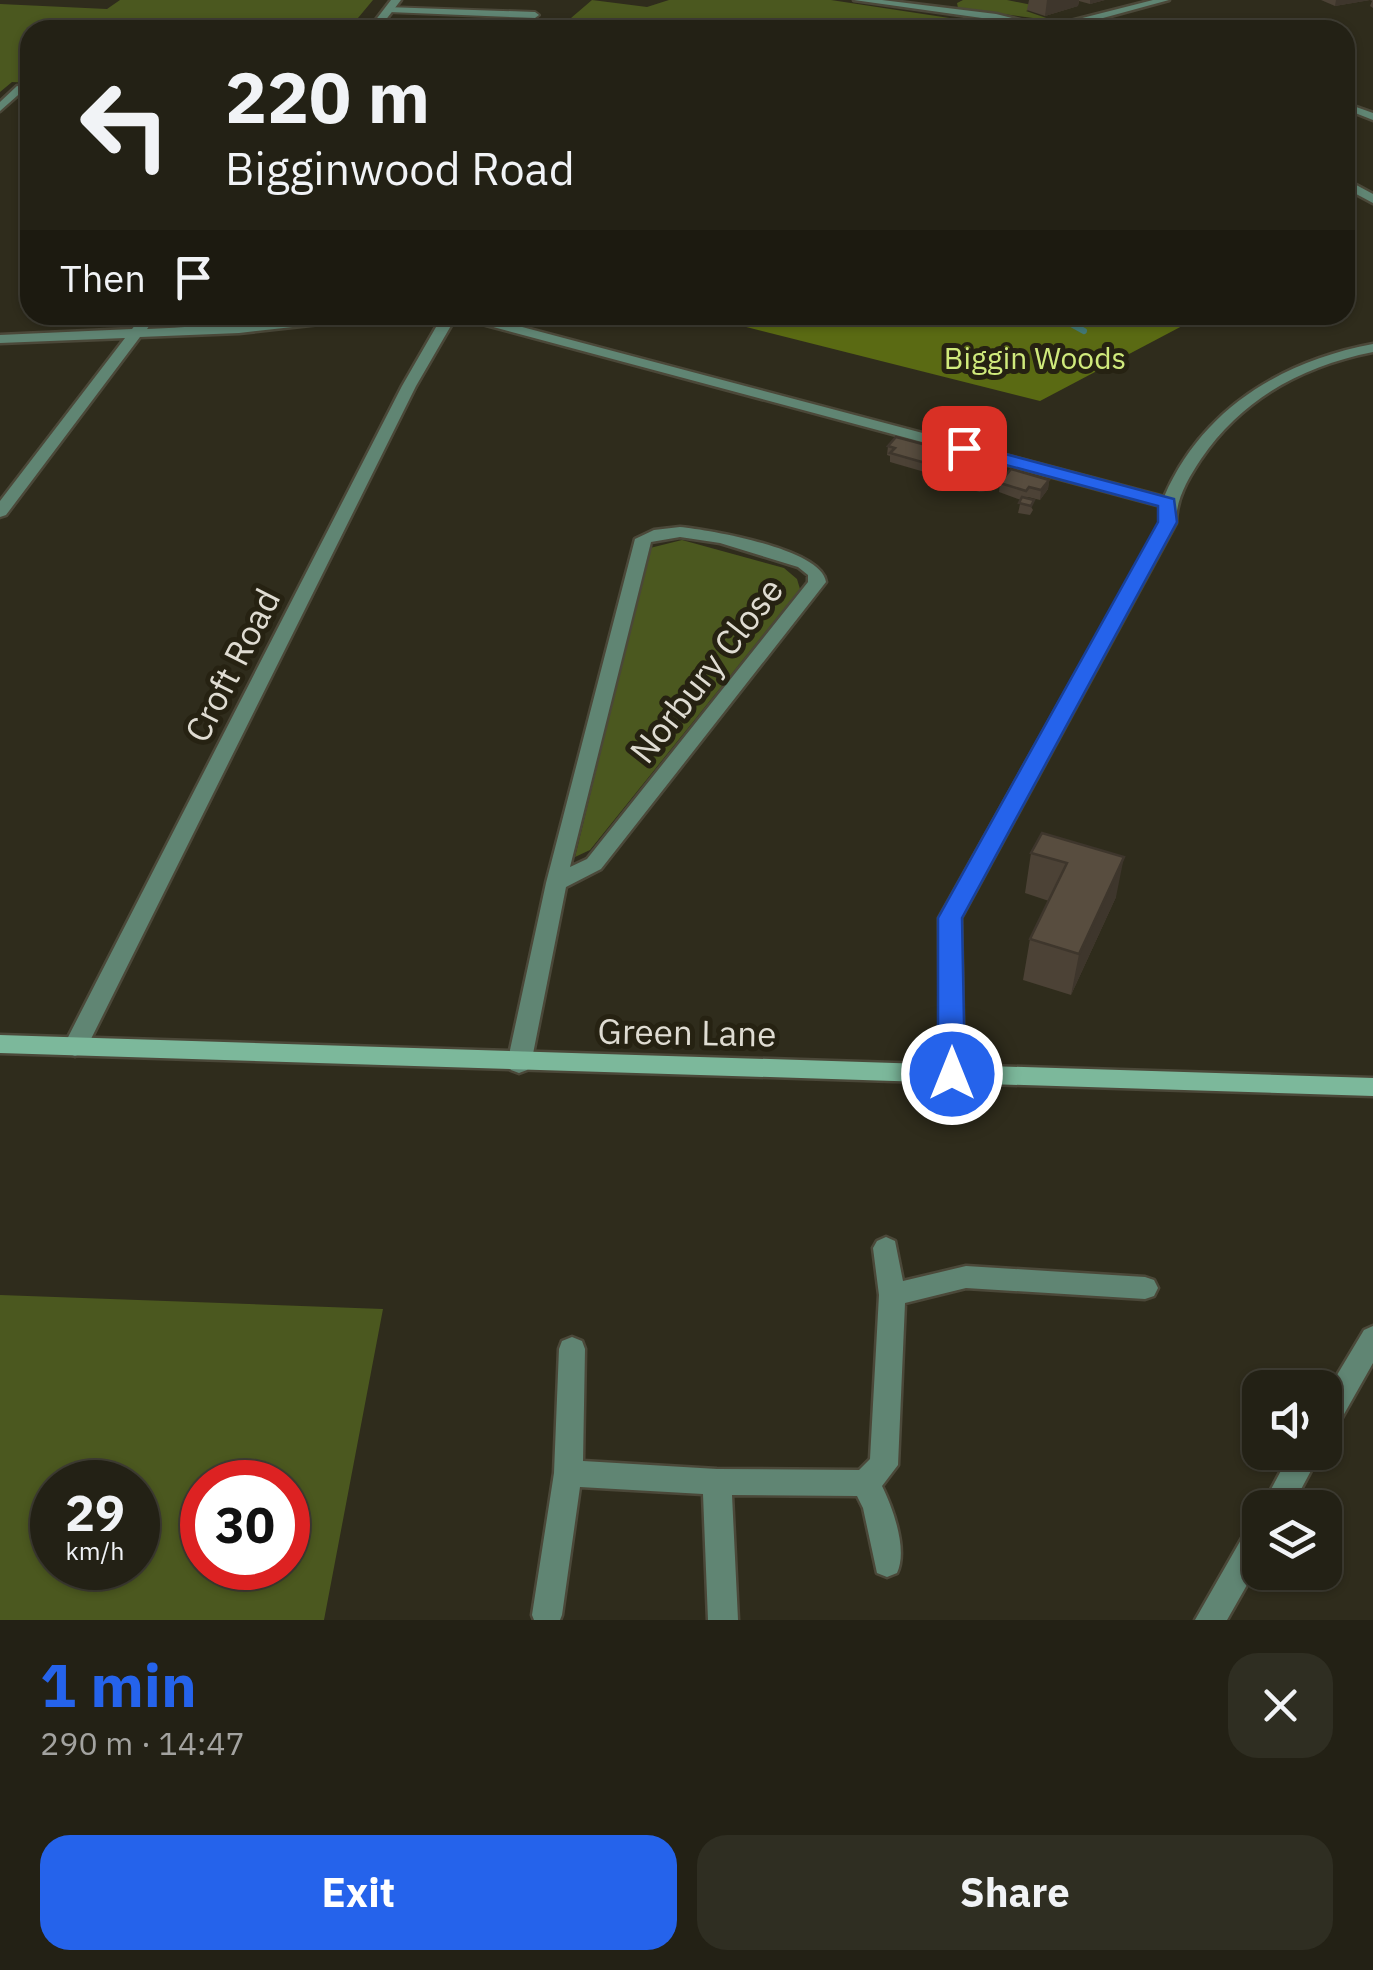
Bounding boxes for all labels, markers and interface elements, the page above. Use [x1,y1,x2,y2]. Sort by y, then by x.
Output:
text: 220 m [225,51,430,142]
icon: left [60,60,190,190]
text: Bigginwood Road [225,139,575,197]
icon: arrive [166,250,221,305]
text: Then [60,253,146,302]
park label: Biggin Woods [944,338,1126,377]
pin [922,406,1007,491]
icon: arrive [937,421,992,476]
street label: Norbury Close [619,568,793,772]
street label: Croft Road [174,581,290,749]
street label: Green Lane [597,1007,777,1057]
position arrow [900,1022,1004,1126]
map controls [1242,1370,1342,1590]
button: sound [1242,1370,1342,1470]
speed limit sign: 30 [180,1460,310,1590]
text: 29 [65,1480,125,1545]
button: layers [1242,1490,1342,1590]
text: km/h [66,1534,124,1567]
text: 1 min [40,1645,197,1724]
button: close [1228,1653,1333,1758]
text: 290 m · 14:47 [40,1722,245,1764]
button: Exit [40,1835,677,1950]
button: Share [697,1835,1333,1950]

